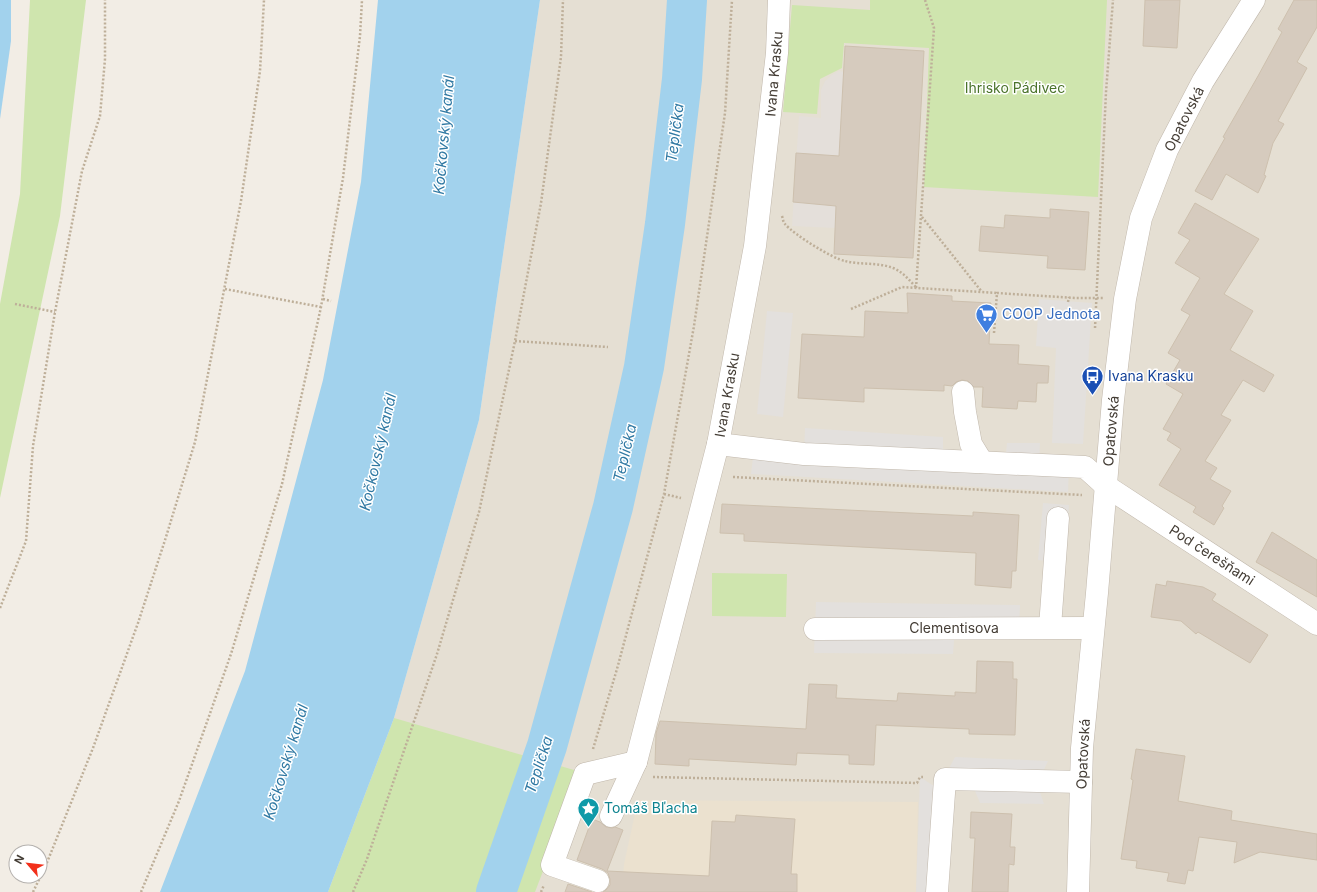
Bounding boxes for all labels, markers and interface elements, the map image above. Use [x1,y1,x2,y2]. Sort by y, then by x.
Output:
street label: Ivana Krasku [761,31,786,117]
water label: Kočkovský kanál [429,74,458,195]
park label: Ihrisko Pádivec [965,79,1065,96]
street label: Opatovská [1160,83,1207,154]
water label: Teplička [661,102,688,164]
supermarket icon: COOP Jednota [974,301,1000,334]
place label: COOP Jednota [1002,305,1100,322]
street label: Ivana Krasku [711,351,742,438]
bus stop icon: Ivana Krasku [1079,363,1105,396]
place label: Ivana Krasku [1108,367,1193,384]
water label: Kočkovský kanál [355,391,400,512]
street label: Opatovská [1099,395,1122,467]
water label: Teplička [609,422,640,484]
street label: Pod čerešňami [1166,521,1258,588]
street label: Clementisova [909,619,999,636]
water label: Kočkovský kanál [259,701,312,822]
street label: Opatovská [1072,718,1093,790]
water label: Teplička [520,734,557,796]
place icon: Tomáš Bľacha [576,795,602,828]
place label: Tomáš Bľacha [604,799,698,816]
north arrow [8,844,48,884]
text: N [11,852,27,866]

